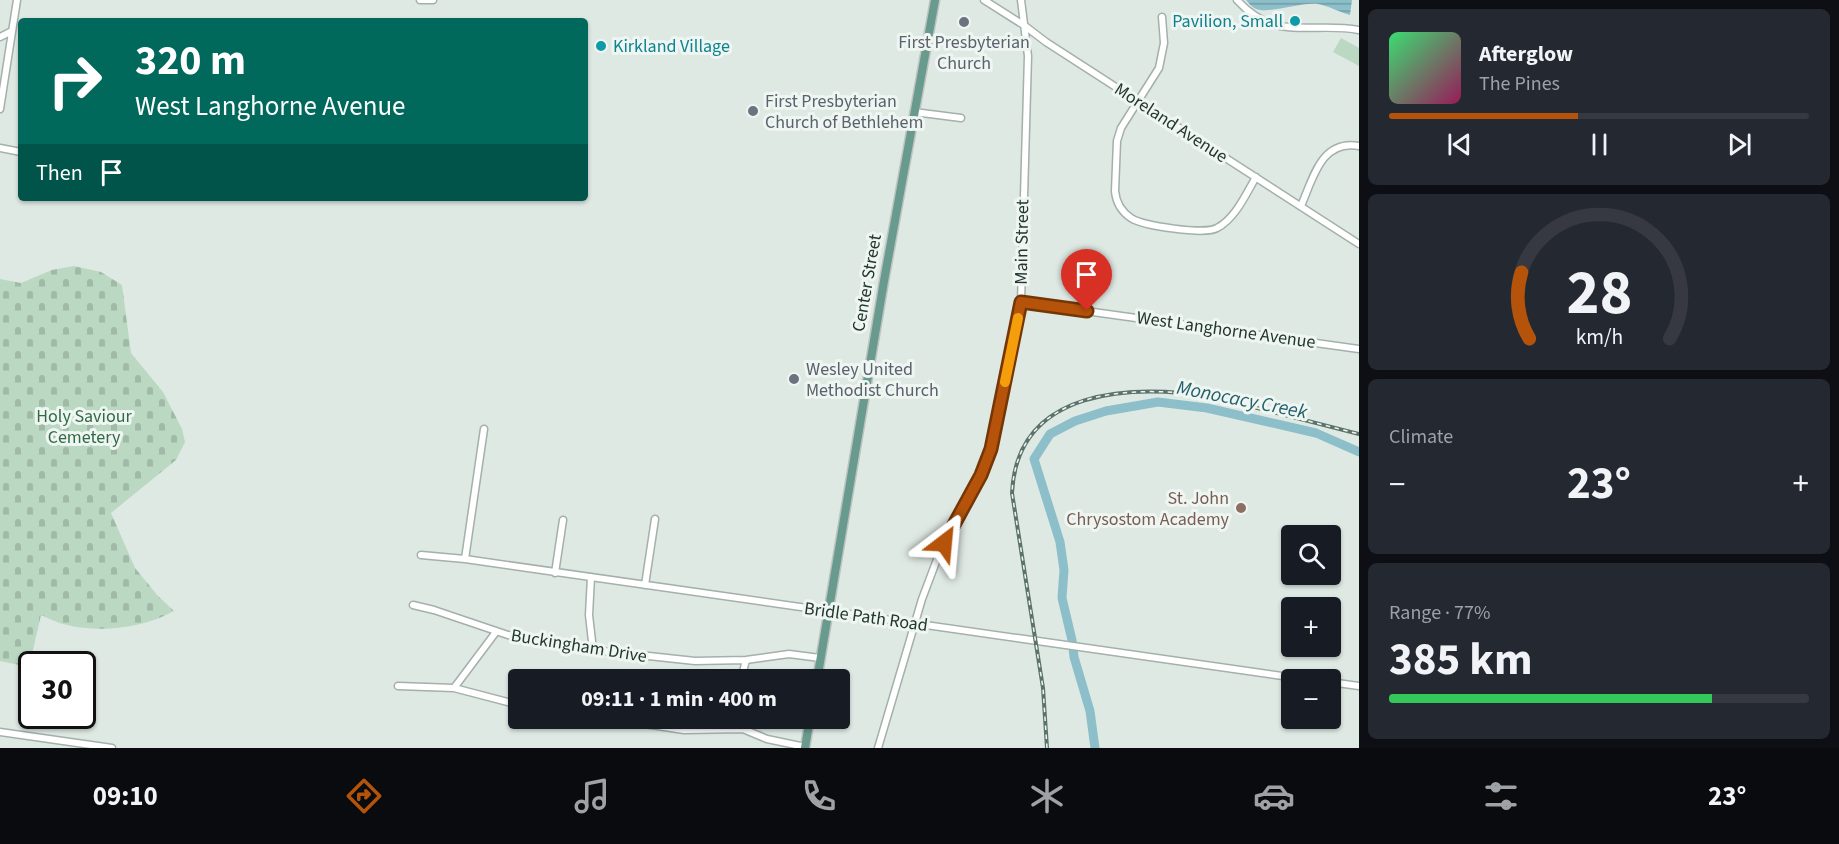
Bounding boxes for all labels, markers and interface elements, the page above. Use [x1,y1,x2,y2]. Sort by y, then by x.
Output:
place label: Pavilion, Small [1172,9,1283,34]
marker: Pavilion, Small [1288,14,1302,28]
marker: First Presbyterian Church [957,15,971,29]
place label: First Presbyterian Church [898,30,1030,76]
text: 320 m [135,31,246,91]
place label: Kirkland Village [613,34,730,59]
text: Afterglow [1479,38,1573,70]
marker: Kirkland Village [594,39,608,53]
icon: right [36,42,114,120]
text: The Pines [1479,70,1560,98]
street label: Moreland Avenue [1110,77,1233,169]
text: West Langhorne Avenue [135,87,406,126]
place label: First Presbyterian Church of Bethlehem [765,89,923,135]
marker: First Presbyterian Church of Bethlehem [746,104,760,118]
icon: previous [1443,128,1476,161]
icon: pause [1583,128,1616,161]
icon: next [1723,128,1756,161]
icon: arrive [95,156,128,189]
text: Then [36,157,83,189]
street label: Main Street [1009,199,1035,285]
street label: Center Street [846,232,888,334]
pin [1061,249,1112,311]
text: 28 [1566,249,1632,338]
icon: arrive [1070,258,1103,291]
street label: West Langhorne Avenue [1135,305,1317,355]
text: km/h [1575,322,1623,353]
place label: Wesley United Methodist Church [806,357,939,403]
marker: Wesley United Methodist Church [787,372,801,386]
water label: Monocacy Creek [1174,374,1310,426]
park label: Holy Saviour Cemetery [36,404,132,450]
text: Climate [1389,423,1453,451]
text: 23° [1567,452,1631,516]
text: − [1389,461,1405,508]
text: + [1793,461,1809,508]
place label: St. John Chrysostom Academy [1066,486,1230,532]
marker: St. John Chrysostom Academy [1234,501,1248,515]
position arrow [912,511,976,575]
map controls [1281,525,1341,729]
button: search [1281,525,1341,585]
street label: Bridle Path Road [803,596,929,638]
button: + [1281,597,1341,657]
text: Range · 77% [1389,599,1490,627]
street label: Buckingham Drive [509,623,649,669]
text: 385 km [1389,628,1533,692]
speed limit sign: 30 [18,651,96,729]
button: − [1281,669,1341,729]
text: 09:11 · 1 min · 400 m [581,683,777,715]
icon: directions [343,775,385,817]
icon: music [571,775,613,817]
icon: phone [798,775,840,817]
icon: climate [1026,775,1068,817]
icon: car [1253,775,1295,817]
icon: filters [1480,775,1522,817]
text: 09:10 [93,777,158,816]
text: 23° [1708,777,1746,816]

